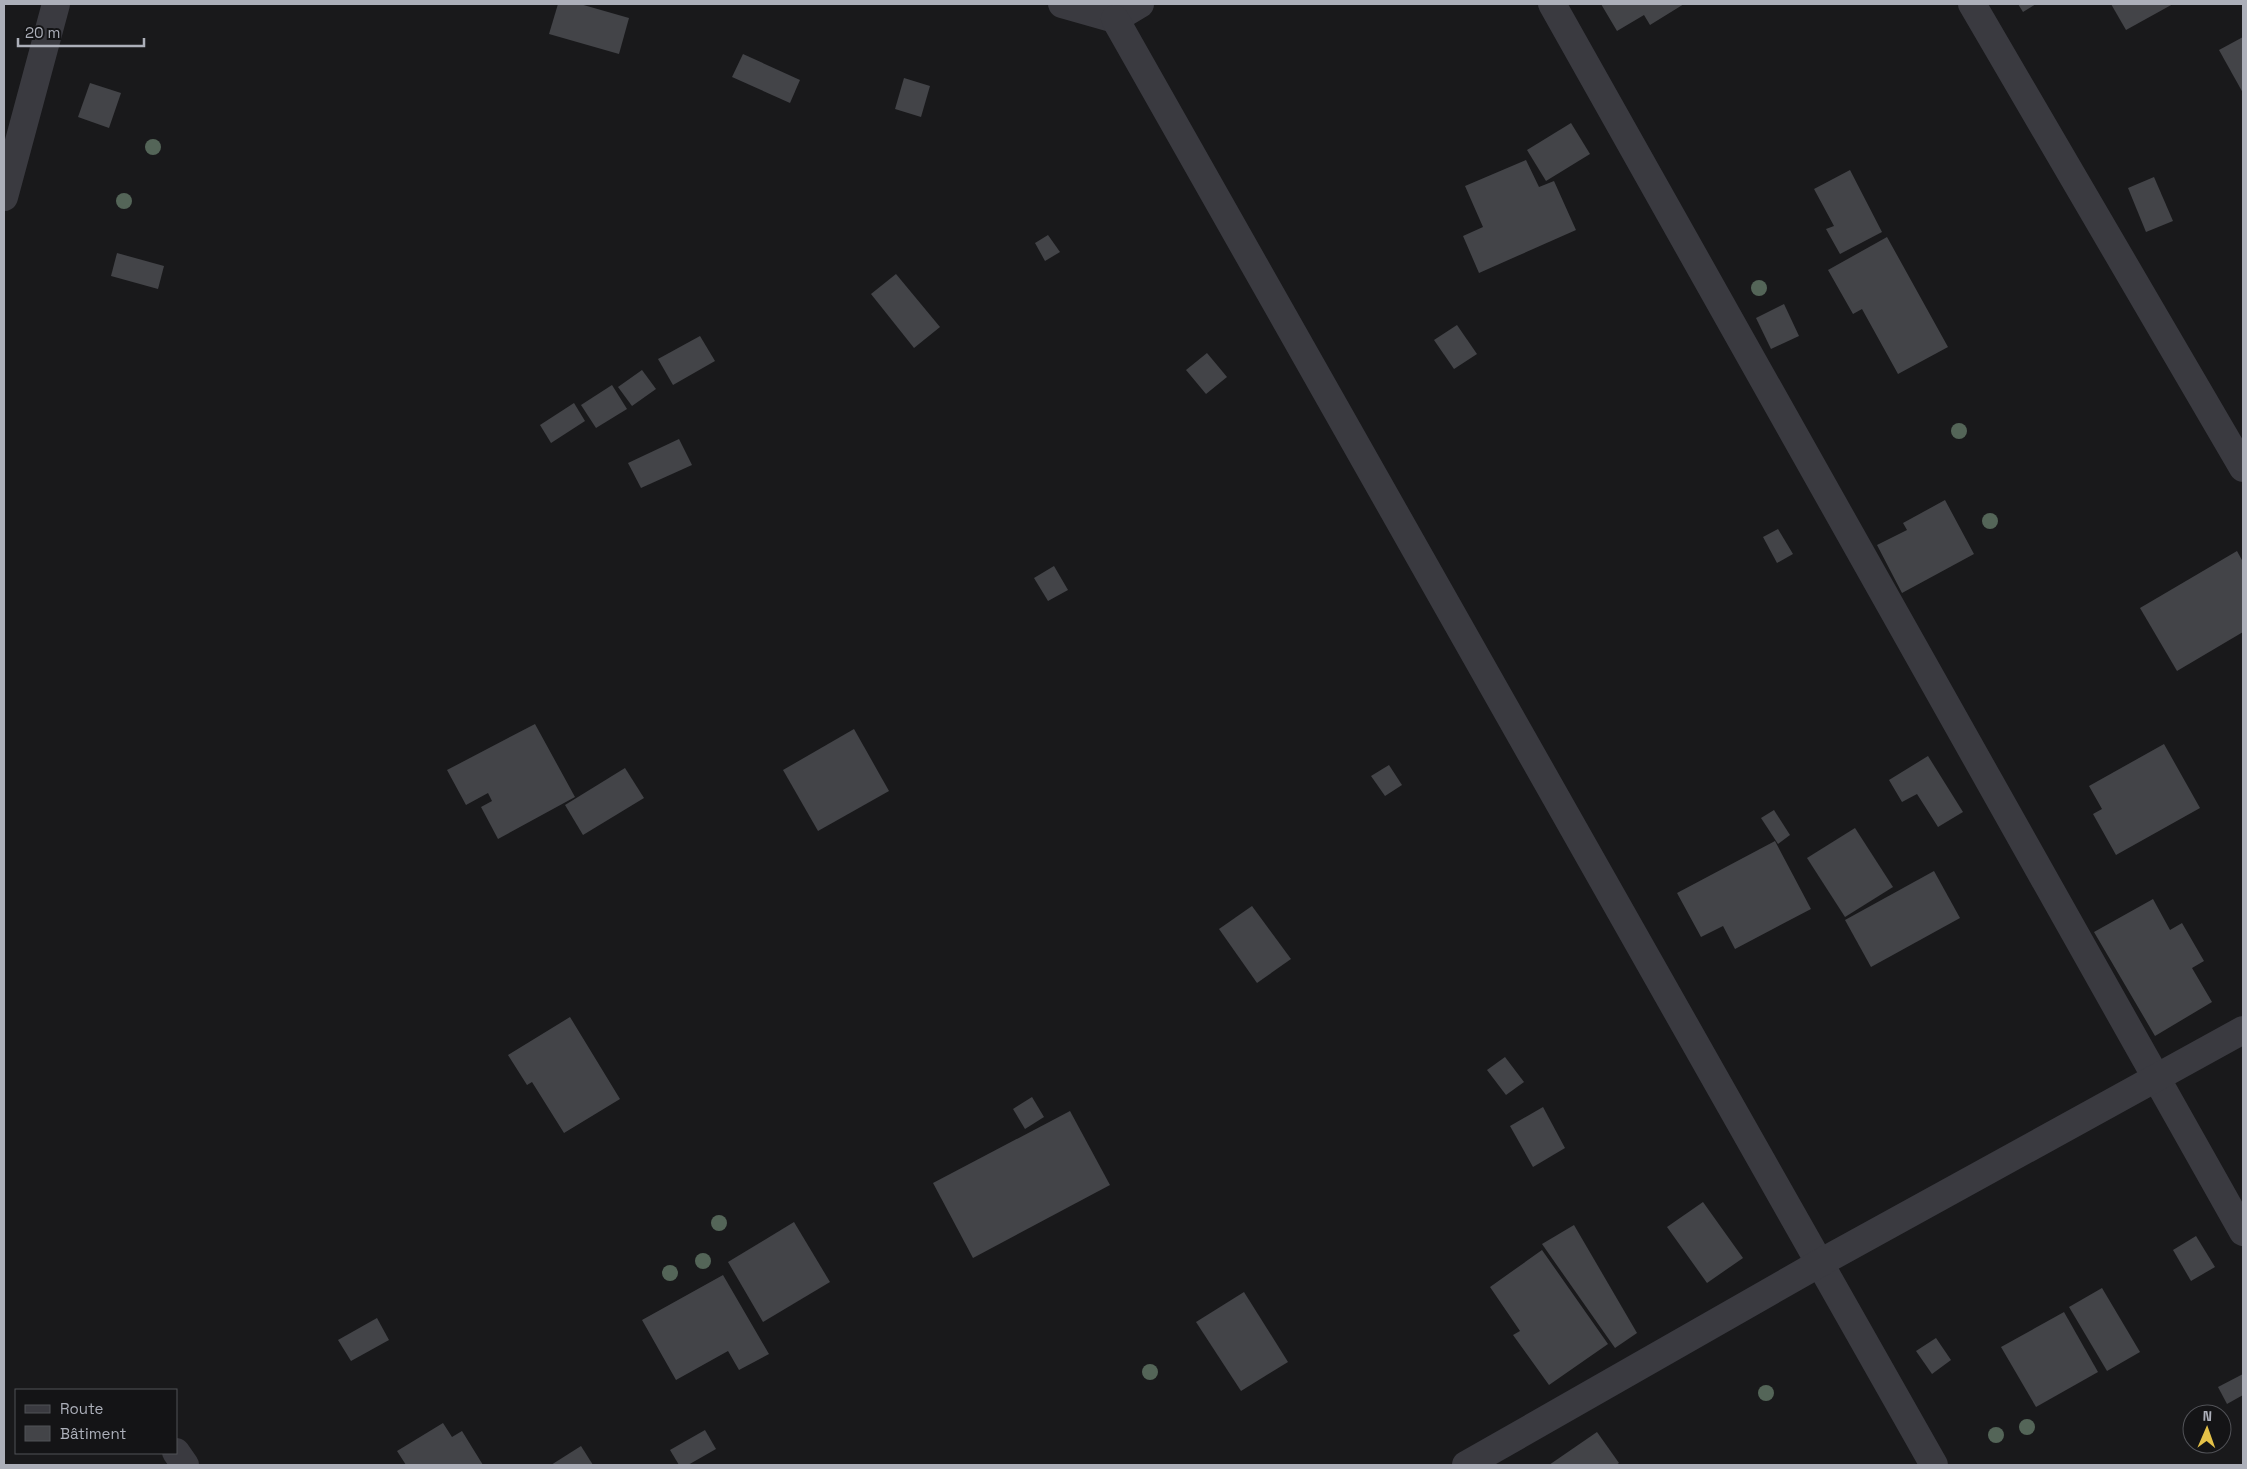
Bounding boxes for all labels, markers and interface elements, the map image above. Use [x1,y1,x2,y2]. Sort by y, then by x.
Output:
scale bar [18,15,144,47]
text: 20 m [25,23,60,42]
legend [15,1389,178,1454]
text: Route [60,1399,104,1418]
north arrow [2182,1404,2232,1454]
text: N [2202,1407,2212,1425]
text: Bâtiment [60,1424,126,1443]

